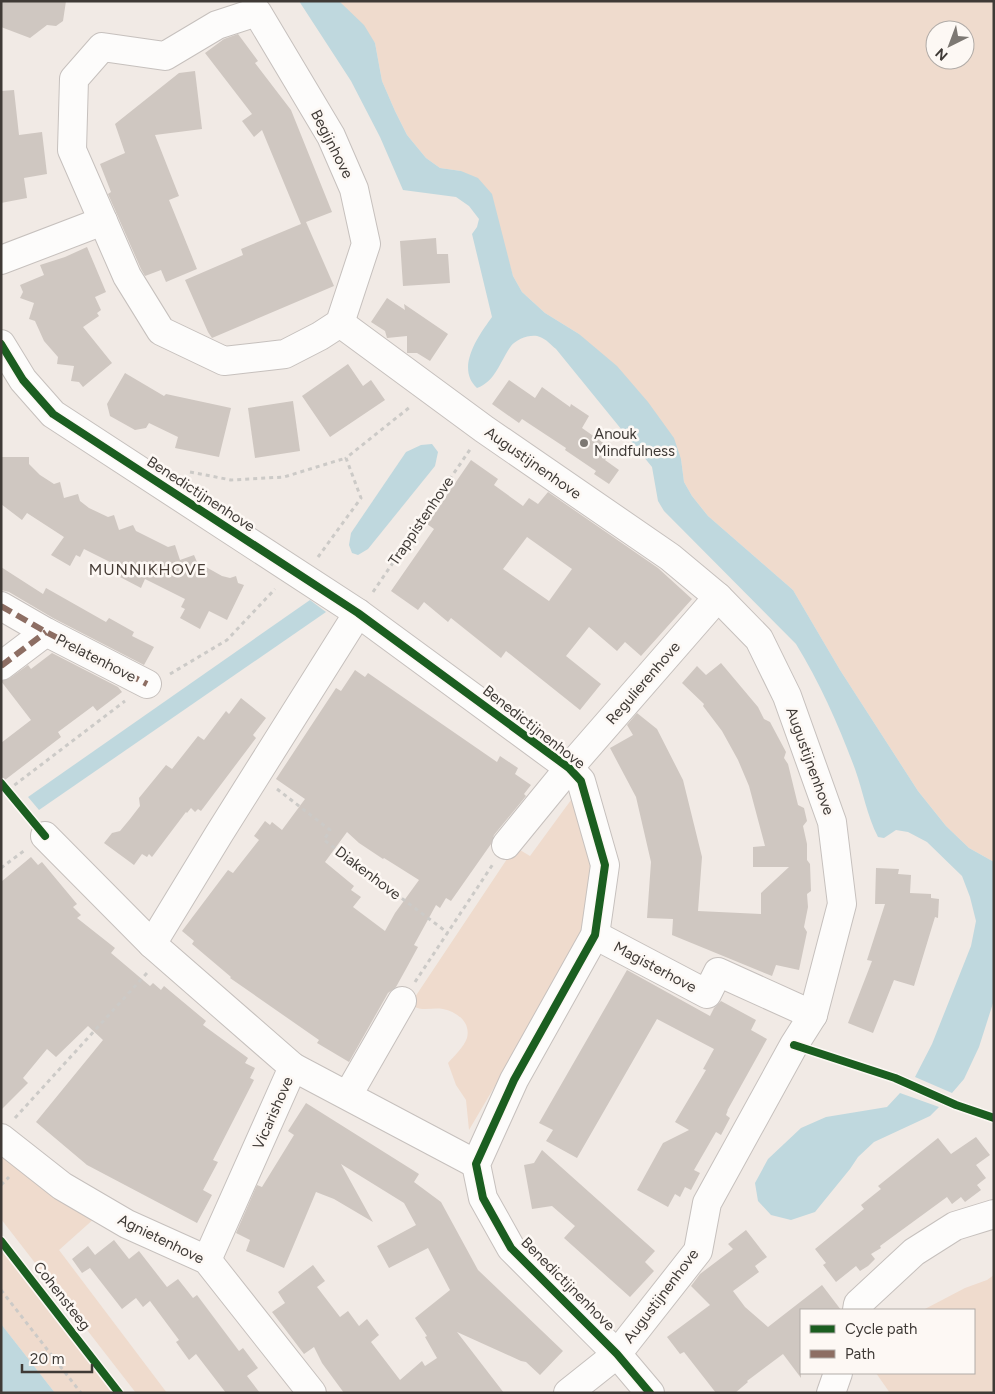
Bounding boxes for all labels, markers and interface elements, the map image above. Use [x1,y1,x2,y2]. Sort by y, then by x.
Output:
north arrow [925,20,975,70]
text: N [932,44,951,64]
street label: Begijnhove [307,107,357,181]
street label: Augustijnenhove [481,423,585,503]
place label: Anouk Mindfulness [594,425,675,460]
marker: Anouk Mindfulness [578,437,590,449]
street label: Benedictijnenhove [144,452,258,536]
street label: Trappistenhove [385,473,457,569]
district label: MUNNIKHOVE [89,560,207,579]
street label: Prelatenhove [53,630,139,686]
street label: Regulierenhove [602,638,684,728]
street label: Benedictijnenhove [479,681,589,773]
street label: Augustijnenhove [782,705,838,817]
street label: Diakenhove [332,842,404,904]
street label: Magisterhove [611,938,699,996]
street label: Vicarishove [249,1074,297,1152]
street label: Agnietenhove [115,1210,207,1268]
street label: Benedictijnenhove [517,1233,619,1335]
street label: Augustijnenhove [620,1245,702,1347]
street label: Cohensteeg [30,1258,94,1334]
legend [800,1309,975,1374]
text: Cycle path [845,1320,917,1338]
scale bar [22,1342,92,1374]
text: Path [845,1345,875,1363]
text: 20 m [30,1350,64,1368]

